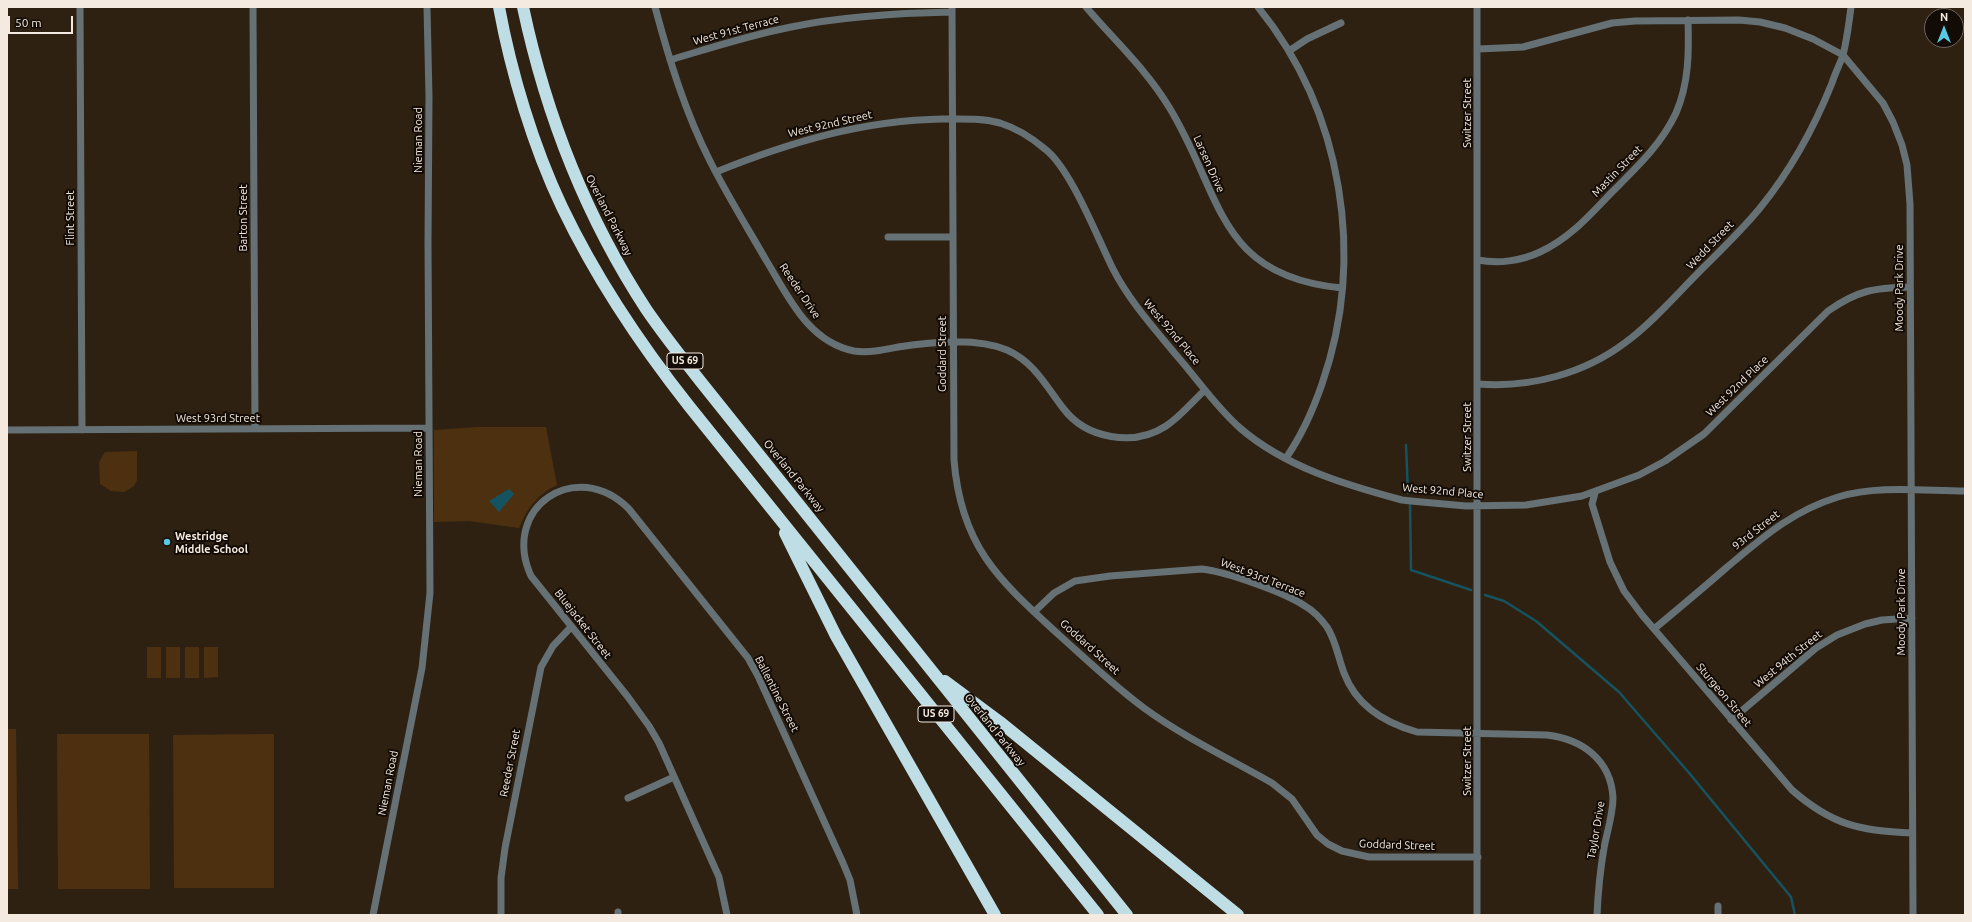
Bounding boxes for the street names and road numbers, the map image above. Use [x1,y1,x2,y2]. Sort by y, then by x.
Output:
street label: West 91st Terrace [692,12,780,48]
street label: Switzer Street [1460,78,1474,148]
street label: Nieman Road [411,107,425,173]
street label: West 92nd Street [787,108,873,140]
street label: Larsen Drive [1191,133,1227,195]
street label: Mastin Street [1589,142,1645,200]
street label: Overland Parkway [583,172,635,258]
street label: Barton Street [236,184,250,252]
street label: Flint Street [63,190,77,246]
street label: Wedd Street [1684,218,1736,272]
street label: Moody Park Drive [1892,244,1906,332]
street label: Reeder Drive [777,261,823,321]
street label: West 92nd Place [1141,296,1203,368]
street label: Goddard Street [935,316,949,392]
road number: US 69 [667,353,703,369]
street label: West 92nd Place [1703,353,1771,419]
street label: Switzer Street [1460,402,1474,472]
street label: West 93rd Street [176,411,260,425]
street label: Nieman Road [411,431,425,497]
street label: Overland Parkway [761,437,827,515]
street label: West 92nd Place [1402,481,1484,501]
street label: 93rd Street [1730,507,1782,553]
street label: West 93rd Terrace [1219,556,1307,600]
street label: Moody Park Drive [1894,568,1908,656]
street label: Bluejacket Street [552,587,614,661]
street label: Goddard Street [1057,617,1123,677]
street label: West 94th Street [1751,627,1825,691]
street label: Ballentine Street [752,654,802,734]
street label: Sturgeon Street [1694,661,1754,729]
street label: Overland Parkway [962,691,1028,769]
road number: US 69 [918,706,954,722]
street label: Switzer Street [1460,726,1474,796]
street label: Reeder Street [497,728,523,798]
street label: Nieman Road [375,749,401,817]
street label: Taylor Drive [1584,800,1608,860]
street label: Goddard Street [1359,837,1435,853]

